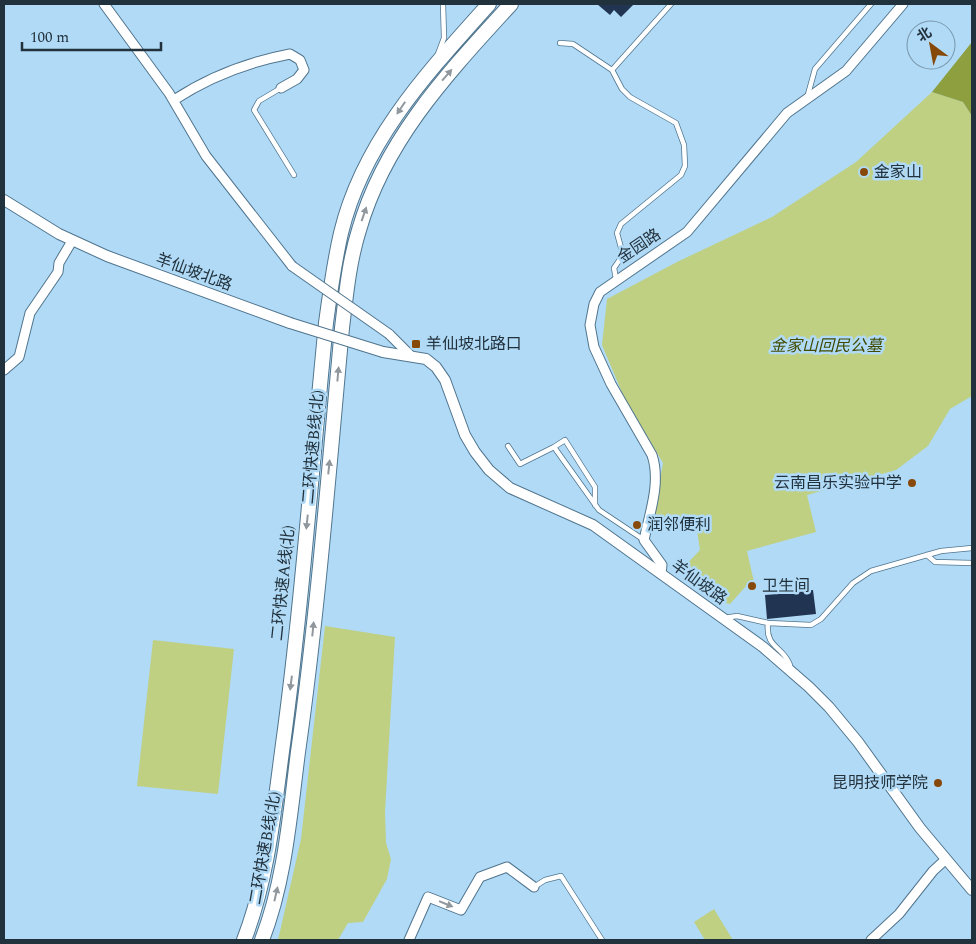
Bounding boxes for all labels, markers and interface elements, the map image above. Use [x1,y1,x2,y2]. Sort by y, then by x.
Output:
scale bar [22,20,161,52]
north arrow [906,20,956,70]
text: 北 [913,22,936,47]
text: 100 m [30,26,69,49]
one-way arrow [441,69,452,82]
one-way arrow [396,101,406,115]
place label: 金家山 [874,160,922,184]
marker: 金家山 [858,166,870,178]
one-way arrow [360,206,368,221]
street label: 金园路 [612,223,666,269]
street label: 羊仙坡北路 [152,247,236,297]
place label: 羊仙坡北路口 [426,332,522,356]
park label: 金家山回民公墓 [770,334,885,358]
marker: 羊仙坡北路口 [410,338,422,350]
one-way arrow [334,366,342,382]
street label: 二环快速B线(北) [296,389,330,505]
one-way arrow [325,459,333,475]
place label: 云南昌乐实验中学 [774,471,902,495]
marker: 云南昌乐实验中学 [906,477,918,489]
place label: 润邻便利 [647,513,711,537]
one-way arrow [303,514,311,530]
marker: 润邻便利 [631,519,643,531]
street label: 二环快速A线(北) [265,524,301,642]
street label: 羊仙坡路 [666,553,732,611]
place label: 卫生间 [762,574,810,598]
marker: 卫生间 [746,580,758,592]
one-way arrow [309,621,317,637]
one-way arrow [287,676,295,692]
place label: 昆明技师学院 [832,771,928,795]
marker: 昆明技师学院 [932,777,944,789]
street label: 二环快速B线(北) [243,790,287,906]
one-way arrow [272,886,280,901]
one-way arrow [438,901,453,908]

